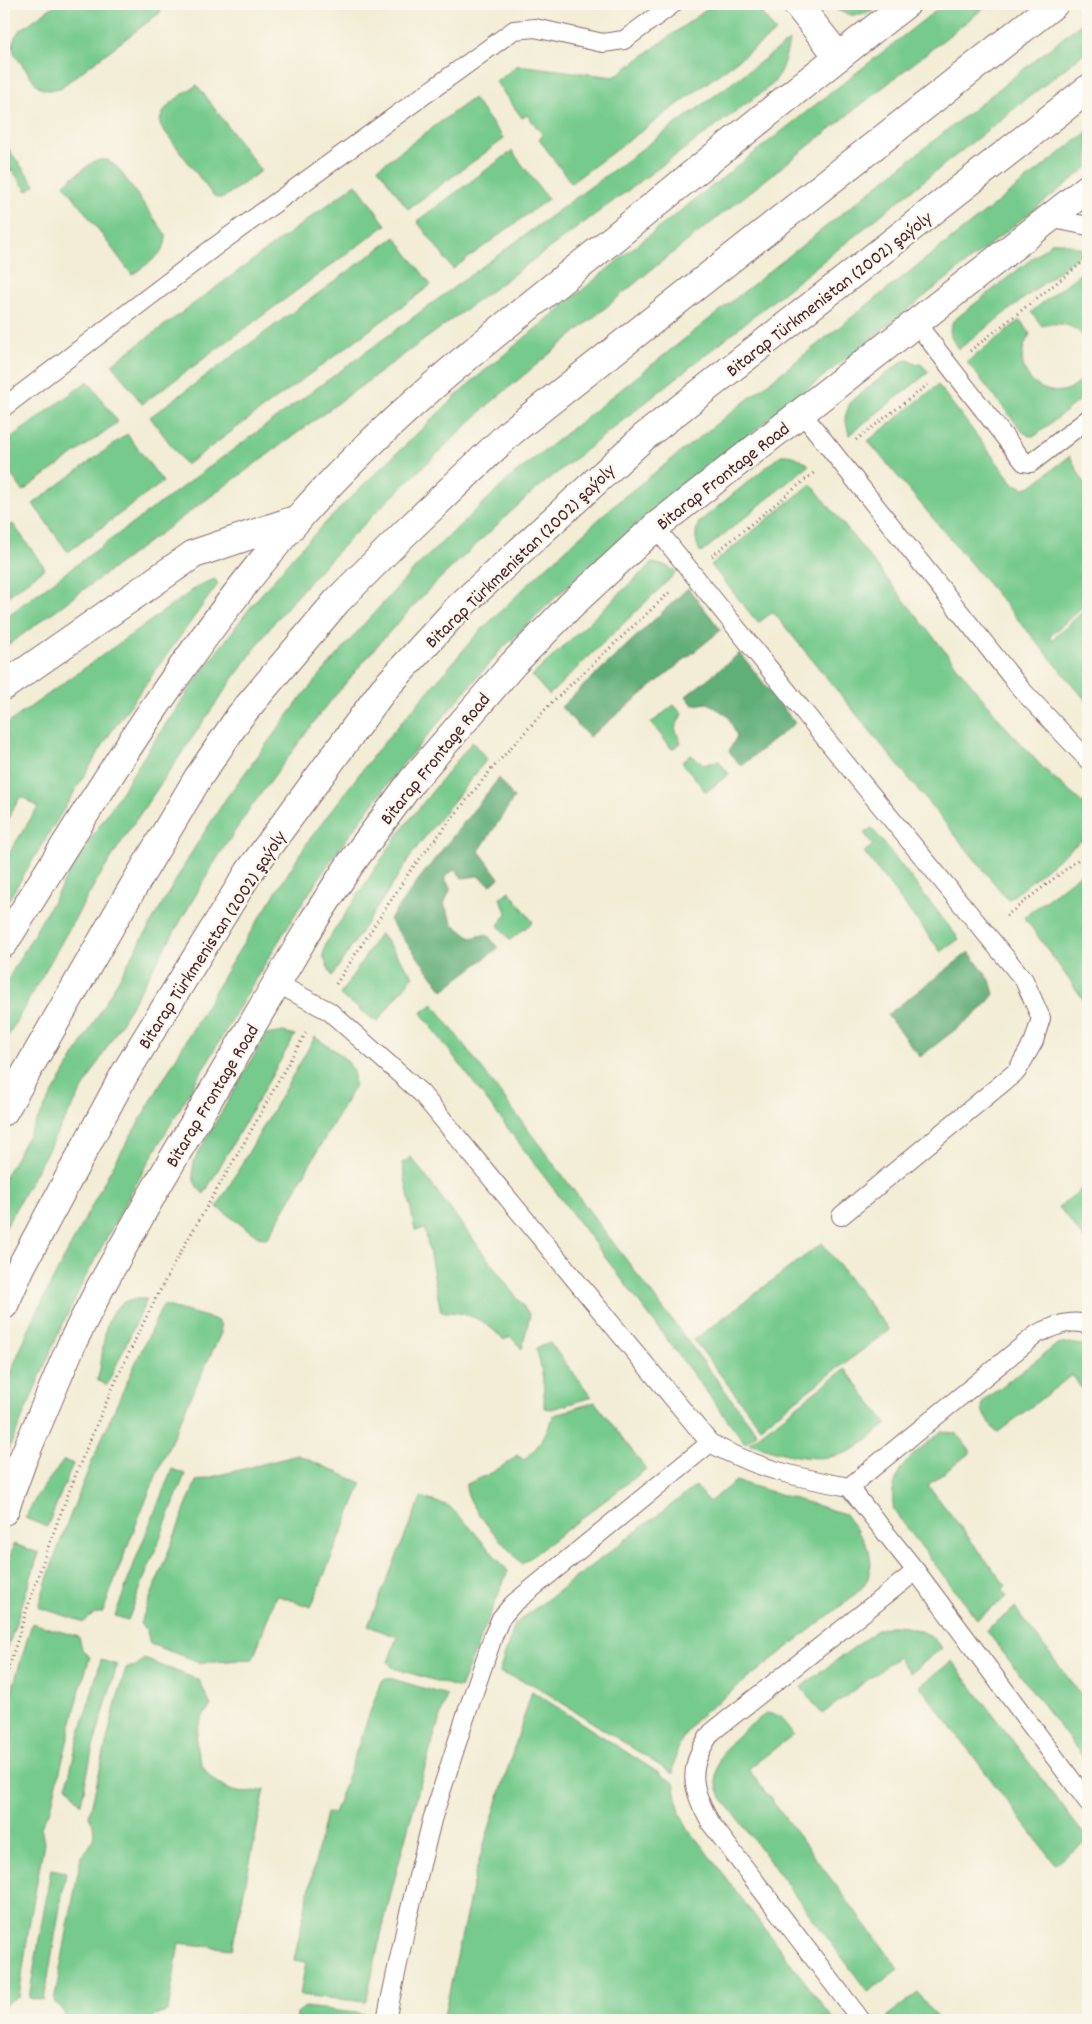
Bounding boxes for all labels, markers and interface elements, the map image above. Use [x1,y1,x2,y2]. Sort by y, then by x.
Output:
street label: Bitarap Türkmenistan (2002) şaýoly [721,206,939,385]
street label: Bitarap Frontage Road [652,417,797,538]
street label: Bitarap Türkmenistan (2002) şaýoly [420,459,623,656]
street label: Bitarap Frontage Road [375,688,498,832]
street label: Bitarap Türkmenistan (2002) şaýoly [133,826,295,1055]
street label: Bitarap Frontage Road [161,1020,267,1173]

